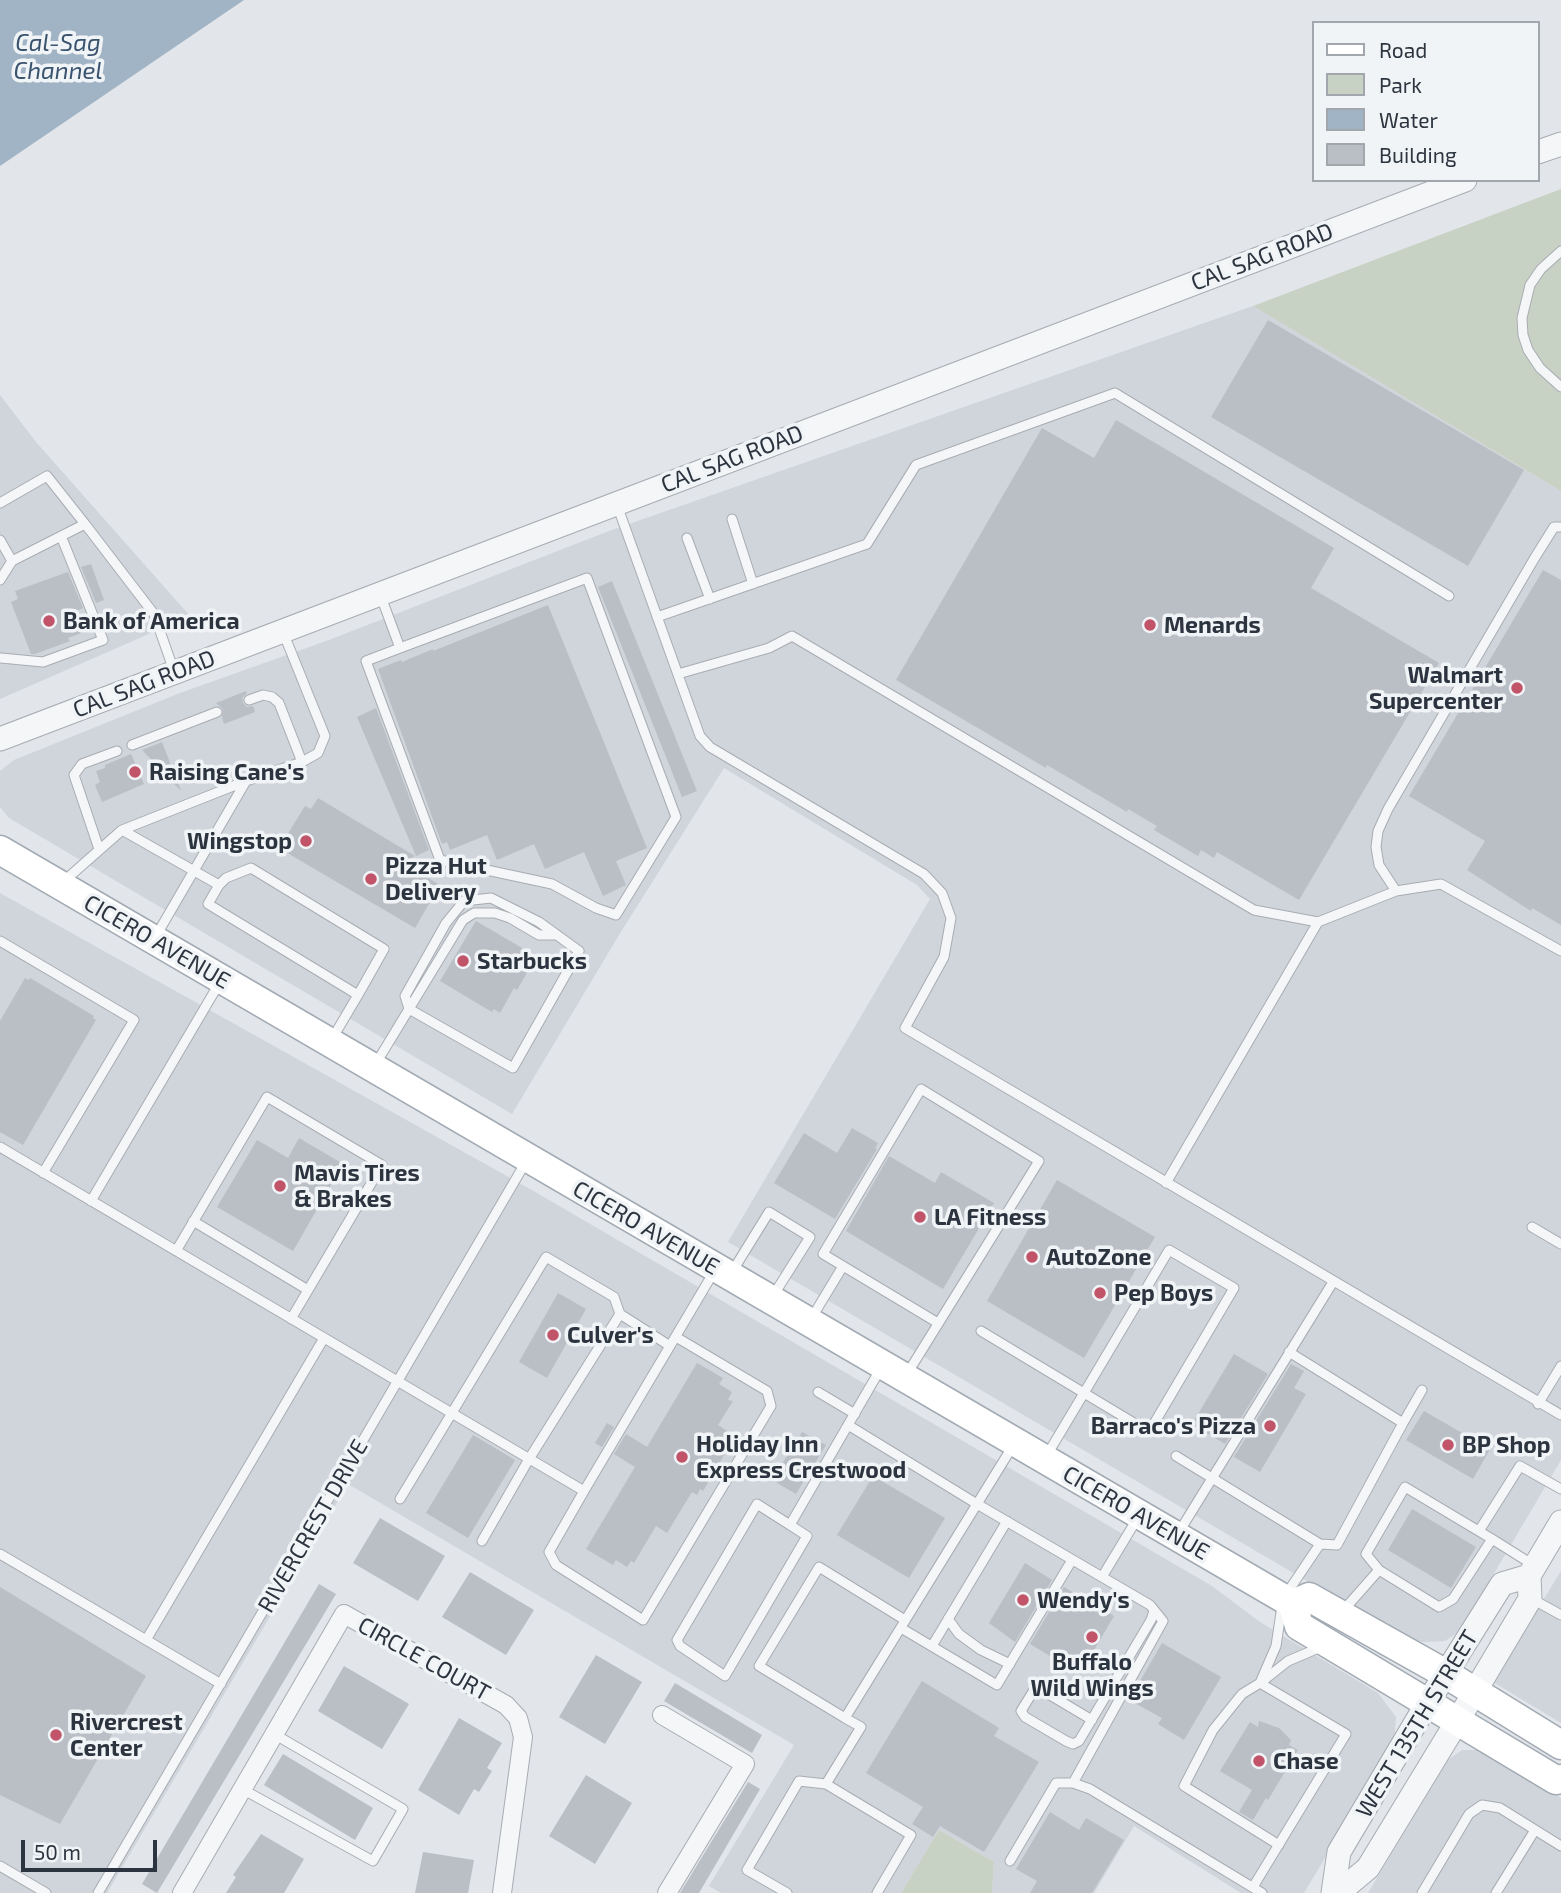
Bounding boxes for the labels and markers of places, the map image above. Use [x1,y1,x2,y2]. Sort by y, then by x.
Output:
place label: Bank of America [63,607,239,635]
place label: Menards [1164,611,1261,639]
marker: Bank of America [41,613,57,629]
marker: Menards [1142,617,1158,633]
place label: Walmart Supercenter [1369,661,1503,715]
marker: Walmart Supercenter [1509,680,1525,696]
place label: Raising Cane's [149,758,304,786]
marker: Raising Cane's [127,764,143,780]
place label: Wingstop [187,827,292,855]
marker: Wingstop [298,833,314,849]
place label: Pizza Hut Delivery [385,852,487,906]
marker: Pizza Hut Delivery [363,871,379,887]
place label: Starbucks [477,947,587,975]
marker: Starbucks [455,953,471,969]
place label: Mavis Tires & Brakes [294,1159,420,1213]
marker: Mavis Tires & Brakes [272,1178,288,1194]
place label: LA Fitness [934,1203,1046,1231]
marker: LA Fitness [912,1209,928,1225]
place label: AutoZone [1046,1243,1151,1271]
marker: AutoZone [1024,1249,1040,1265]
place label: Pep Boys [1114,1279,1213,1307]
marker: Pep Boys [1092,1285,1108,1301]
place label: Culver's [567,1321,654,1349]
marker: Culver's [545,1327,561,1343]
place label: Barraco's Pizza [1091,1412,1256,1440]
marker: Barraco's Pizza [1262,1418,1278,1434]
place label: Holiday Inn Express Crestwood [696,1430,906,1484]
place label: BP Shop [1462,1431,1551,1459]
marker: BP Shop [1440,1437,1456,1453]
marker: Holiday Inn Express Crestwood [674,1449,690,1465]
place label: Wendy's [1037,1586,1130,1614]
marker: Wendy's [1015,1592,1031,1608]
marker: Buffalo Wild Wings [1084,1629,1100,1645]
place label: Buffalo Wild Wings [1030,1648,1154,1702]
place label: Rivercrest Center [70,1708,183,1762]
marker: Rivercrest Center [48,1727,64,1743]
place label: Chase [1273,1747,1339,1775]
marker: Chase [1251,1753,1267,1769]

